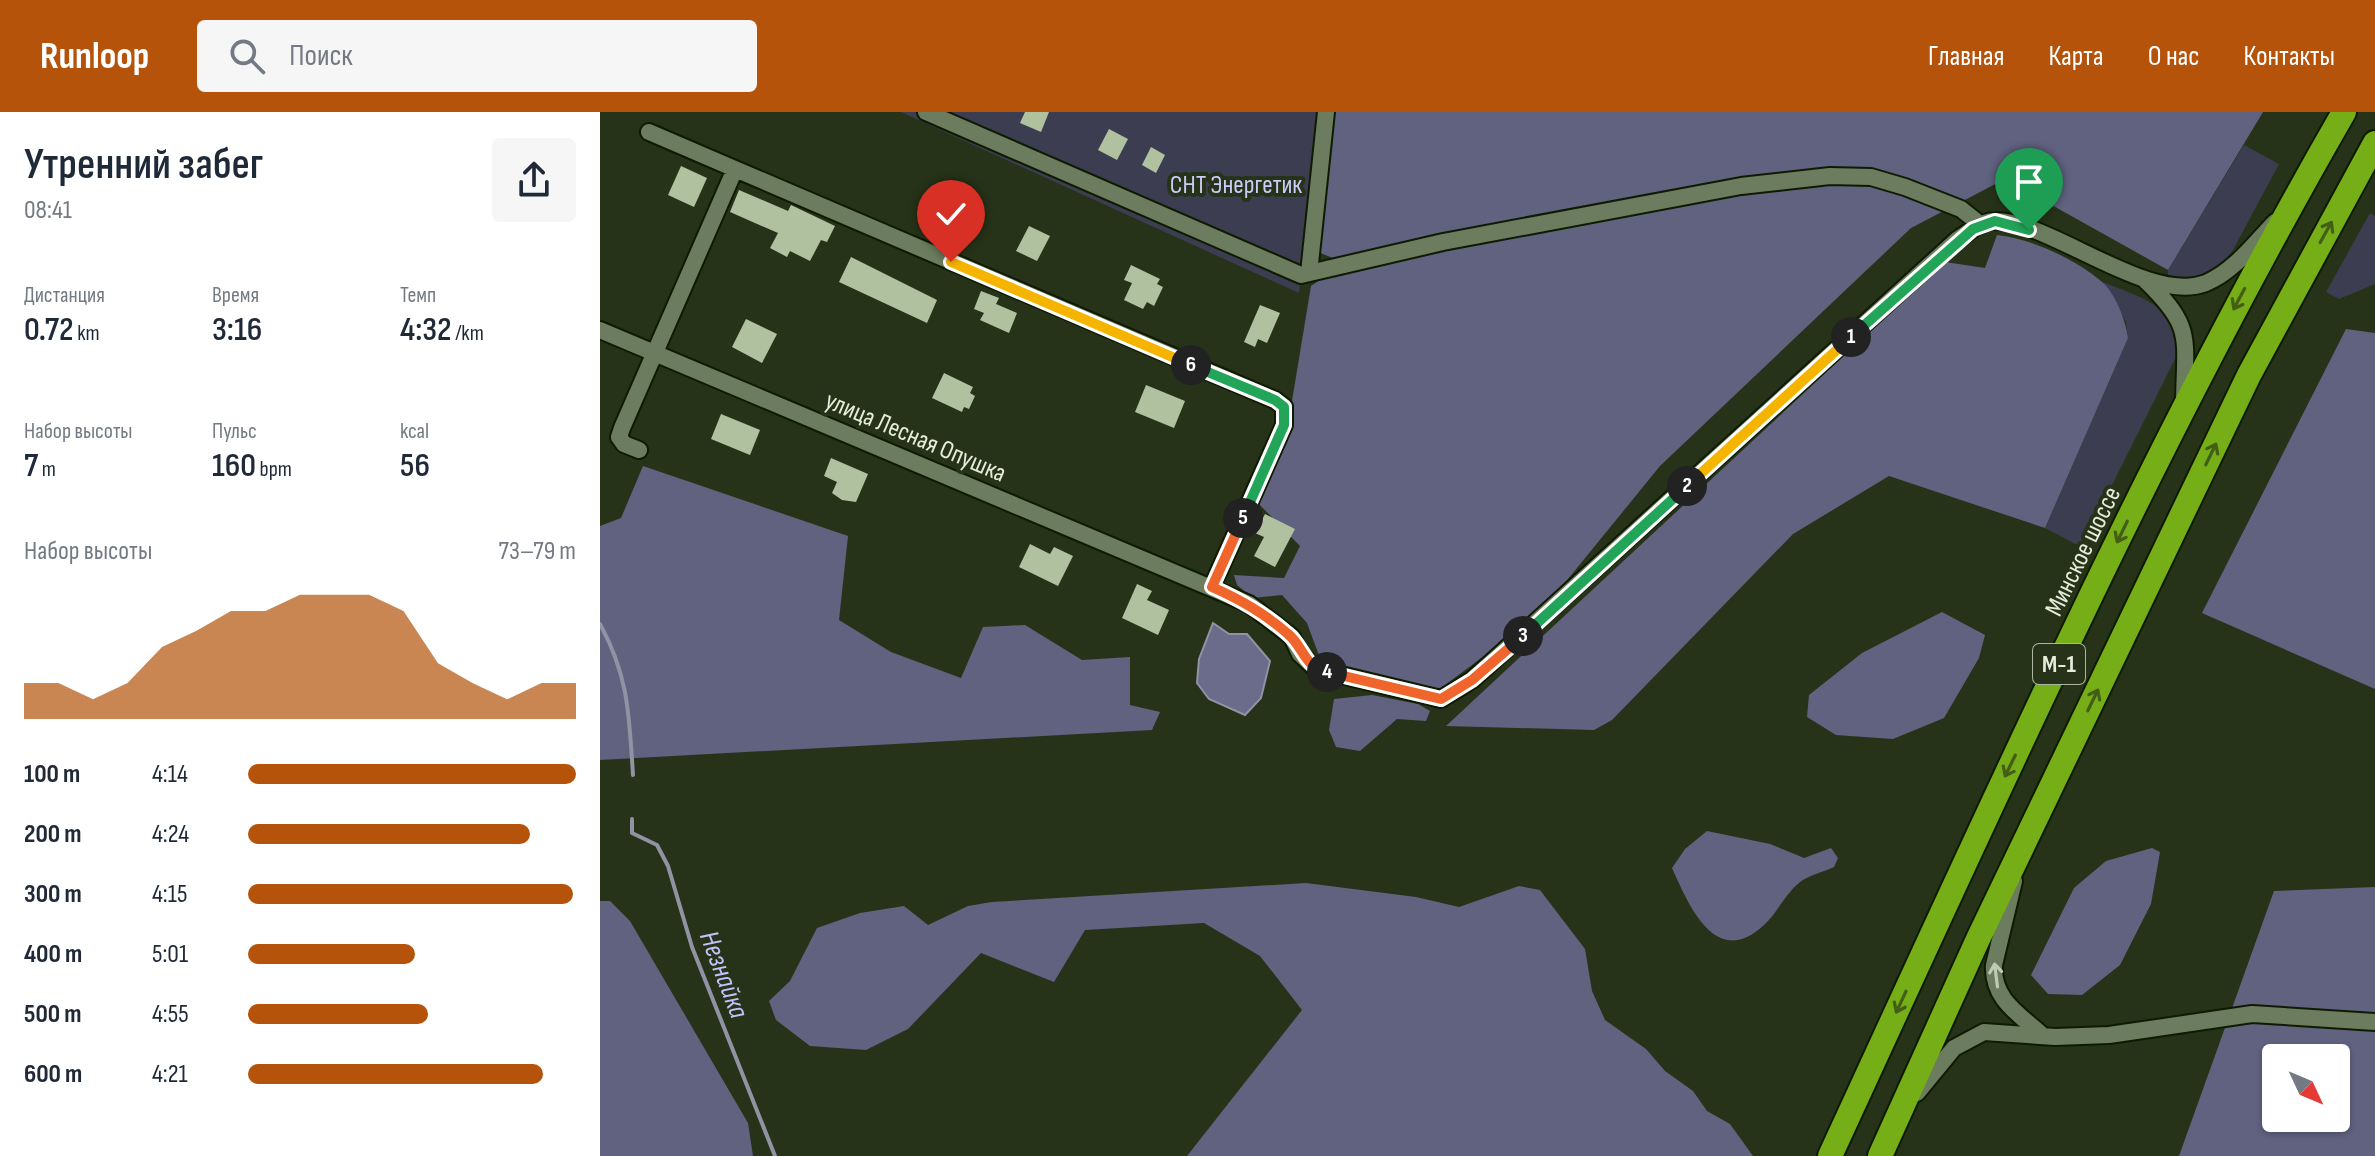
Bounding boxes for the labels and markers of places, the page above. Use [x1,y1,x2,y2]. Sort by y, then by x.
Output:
pin [1995,148,2063,230]
pin [917,180,985,262]
pin: 1 [1831,317,1871,357]
pin: 6 [1171,345,1211,385]
pin: 2 [1667,466,1707,506]
pin: 5 [1223,498,1263,538]
pin: 3 [1503,616,1543,656]
pin: 4 [1307,652,1347,692]

